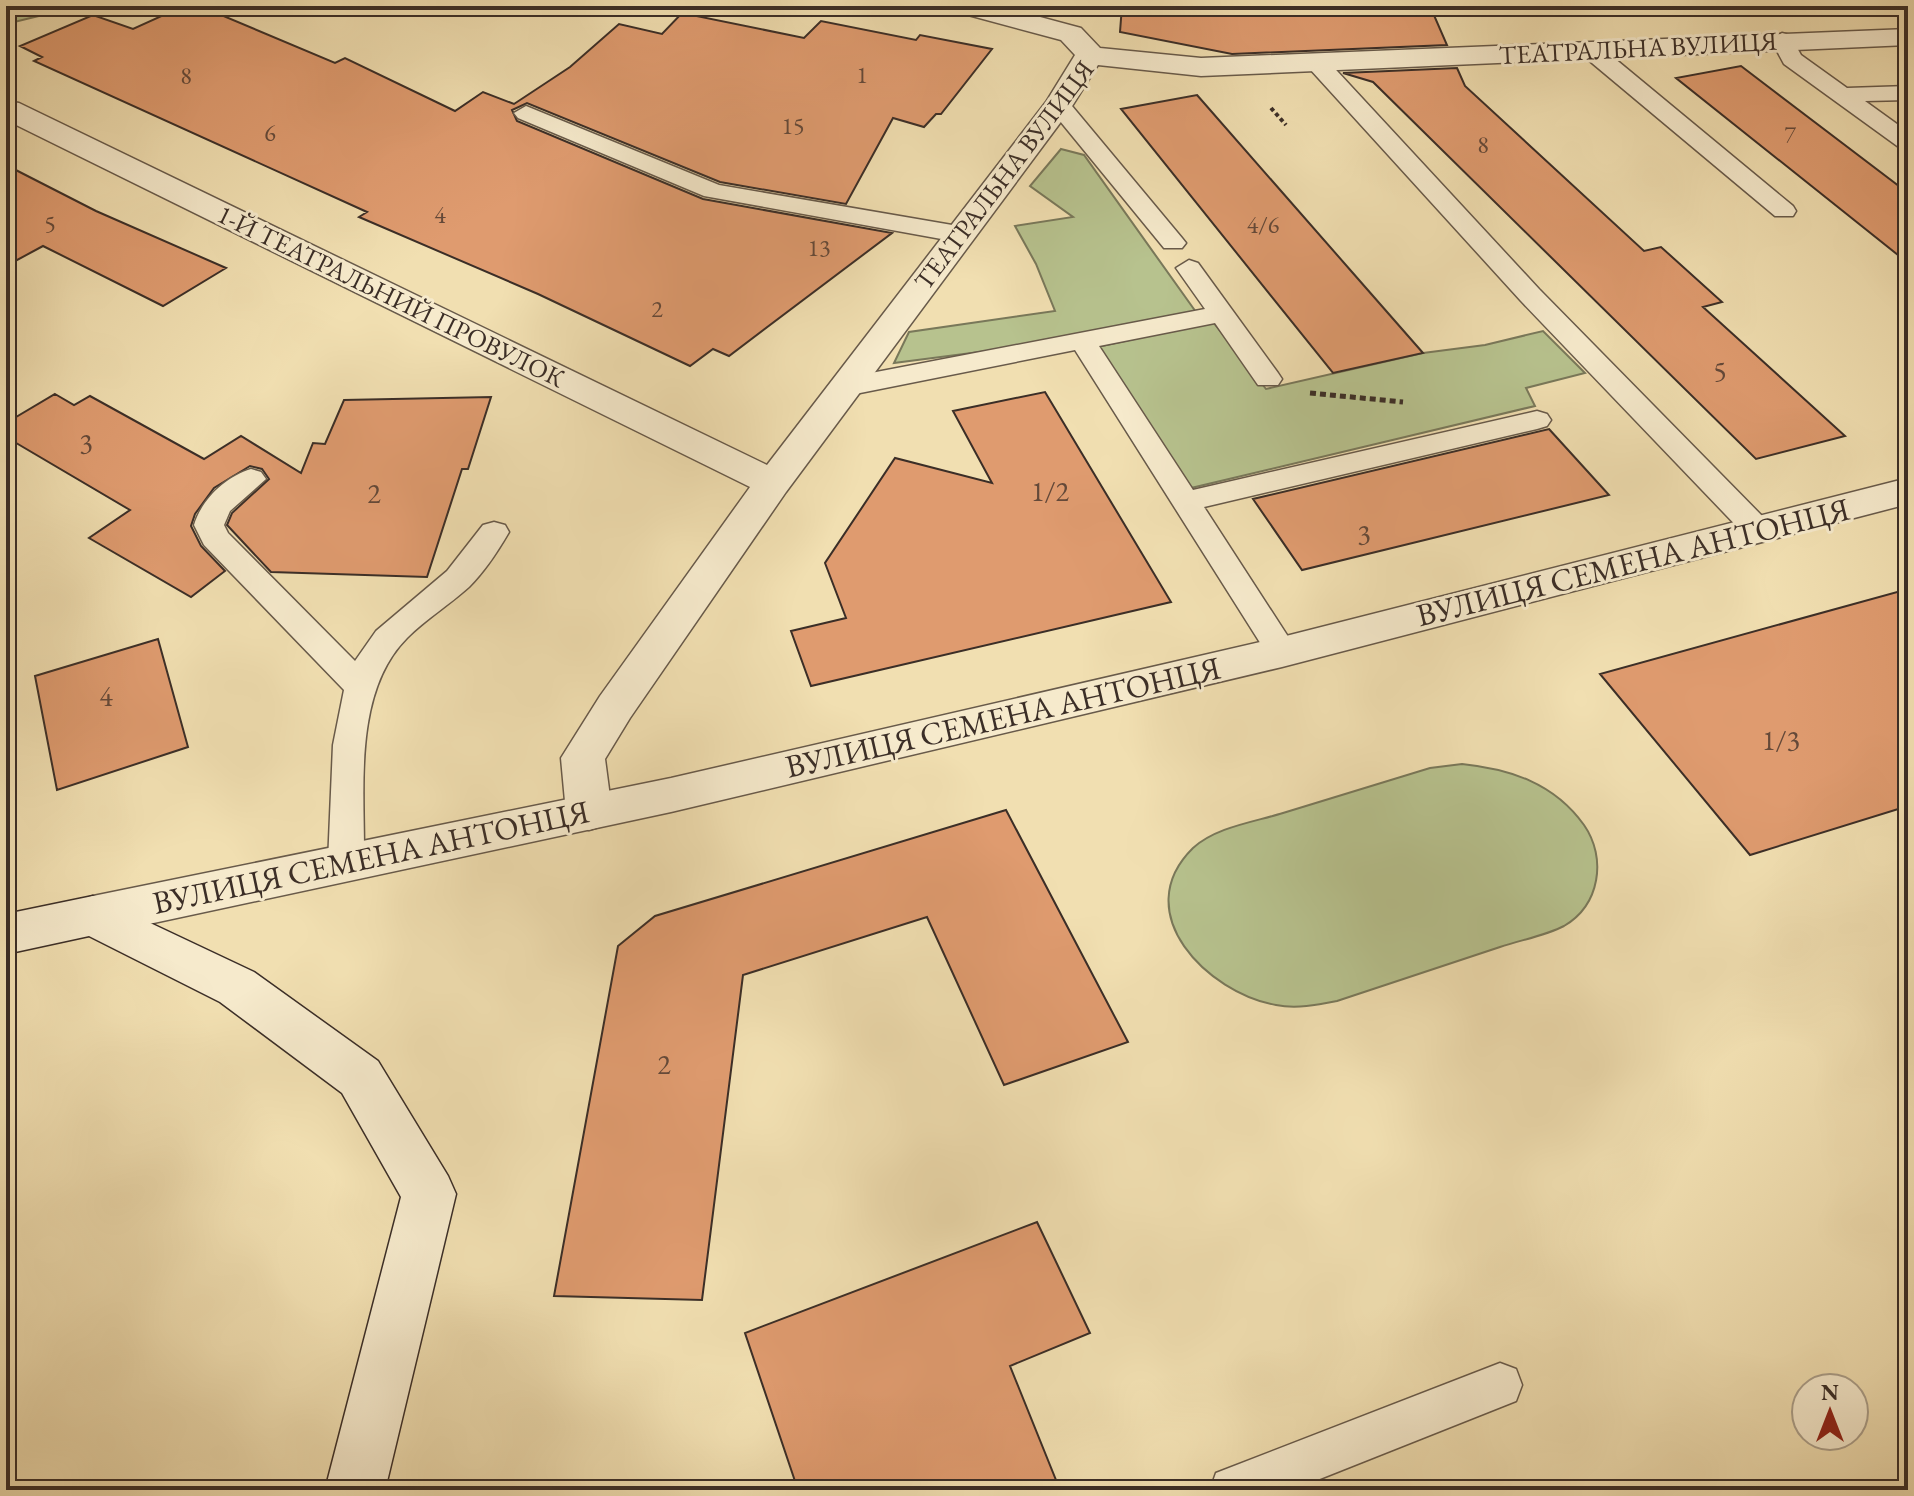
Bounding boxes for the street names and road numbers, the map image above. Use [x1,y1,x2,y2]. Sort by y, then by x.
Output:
street label: ТЕАТРАЛЬНА ВУЛИЦЯ [1498,24,1778,72]
street label: ТЕАТРАЛЬНА ВУЛИЦЯ [907,53,1101,297]
street label: 1-Й ТЕАТРАЛЬНИЙ ПРОВУЛОК [212,197,571,395]
street label: ВУЛИЦЯ СЕМЕНА АНТОНЦЯ [1412,488,1854,636]
street label: ВУЛИЦЯ СЕМЕНА АНТОНЦЯ [781,646,1225,788]
street label: ВУЛИЦЯ СЕМЕНА АНТОНЦЯ [149,790,593,924]

